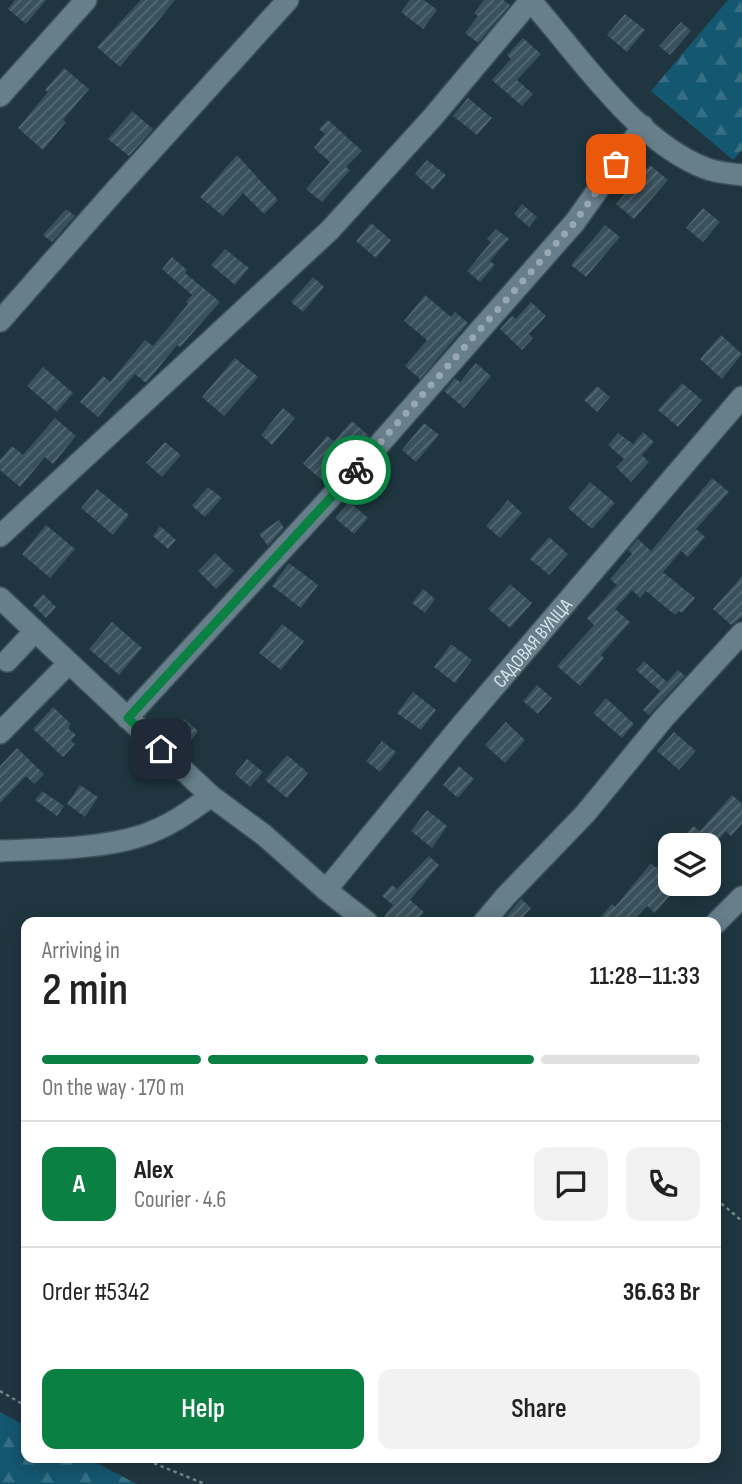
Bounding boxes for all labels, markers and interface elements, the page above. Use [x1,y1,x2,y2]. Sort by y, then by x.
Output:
pin [586,134,646,194]
icon: bag [597,145,635,183]
courier [321,435,391,505]
icon: bike [337,451,375,489]
street label: САДОВАЯ ВУЛІЦА [489,594,578,693]
pin [131,719,191,779]
icon: home [142,730,180,768]
map controls [658,833,721,896]
button: layers [658,833,721,896]
text: Arriving in [42,937,120,965]
text: 11:28–11:33 [590,961,700,992]
text: 2 min [42,963,128,1018]
text: On the way · 170 m [42,1074,184,1102]
button: chat [534,1147,608,1221]
button: phone [626,1147,700,1221]
text: Alex [134,1155,174,1186]
text: A [73,1169,85,1200]
text: Courier · 4.6 [134,1186,226,1214]
text: Order #5342 [42,1277,150,1308]
text: 36.63 Br [623,1277,700,1308]
button: Help [42,1369,364,1449]
button: Share [378,1369,700,1449]

